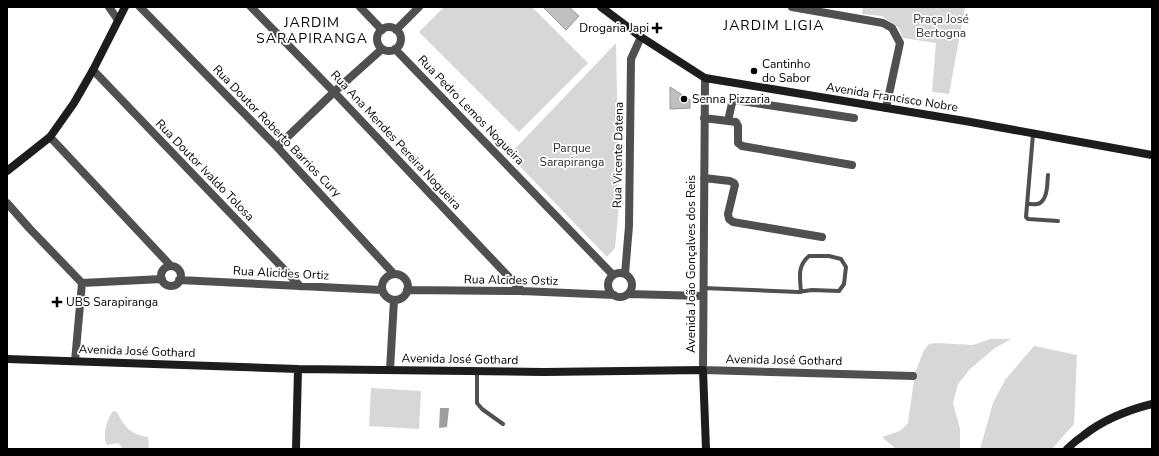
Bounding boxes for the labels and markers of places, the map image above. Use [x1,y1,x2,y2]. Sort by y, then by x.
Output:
place label: Drogaria Japi [579,20,649,36]
marker: Drogaria Japi [652,23,662,33]
place label: Cantinho do Sabor [762,56,811,86]
marker: Cantinho do Sabor [749,66,759,76]
place label: Senna Pizzaria [692,91,770,107]
marker: Senna Pizzaria [679,94,689,104]
place label: UBS Sarapiranga [66,294,158,310]
marker: UBS Sarapiranga [51,296,63,308]

